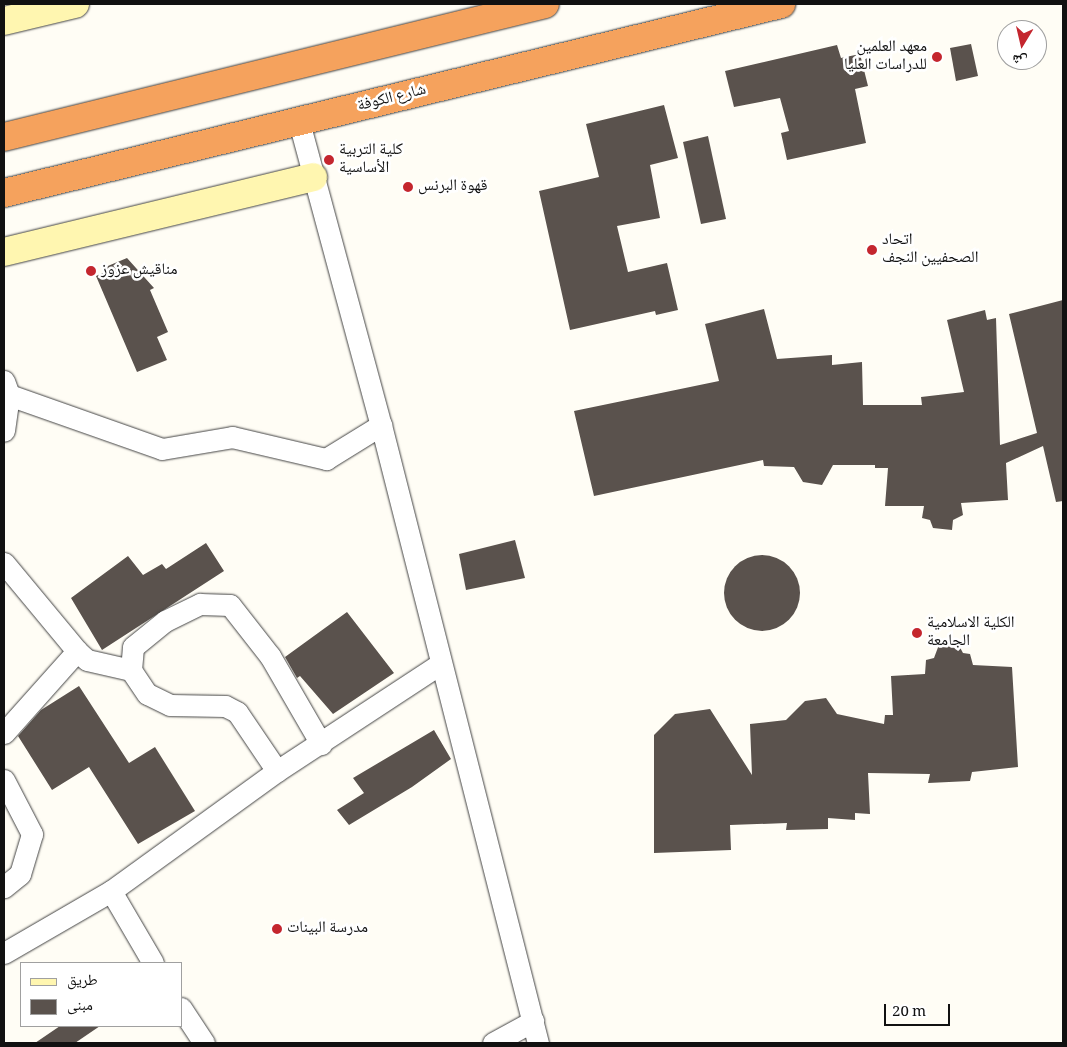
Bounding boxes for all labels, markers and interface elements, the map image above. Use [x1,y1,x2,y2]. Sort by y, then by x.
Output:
north arrow [997,20,1047,70]
place label: معهد العلمين للدراسات العليا [844,38,927,76]
text: ش [1011,46,1029,72]
marker: معهد العلمين للدراسات العليا [931,51,943,63]
street label: شارع الكوفة [356,81,428,117]
place label: كلية التربية الأساسية [339,141,403,179]
marker: كلية التربية الأساسية [323,154,335,166]
place label: قهوة البرنس [418,177,487,197]
marker: قهوة البرنس [402,181,414,193]
place label: اتحاد الصحفيين النجف [882,231,979,269]
marker: اتحاد الصحفيين النجف [866,244,878,256]
place label: مناقيش عزوز [101,261,178,281]
marker: مناقيش عزوز [85,265,97,277]
place label: الكلية الاسلامية الجامعة [927,614,1015,652]
marker: الكلية الاسلامية الجامعة [911,627,923,639]
place label: مدرسة البينات [287,919,368,939]
marker: مدرسة البينات [271,923,283,935]
legend [20,962,182,1027]
text: طريق [67,969,98,995]
text: مبنى [67,994,93,1020]
scale bar [887,994,953,1026]
text: 20 m [892,1000,926,1026]

